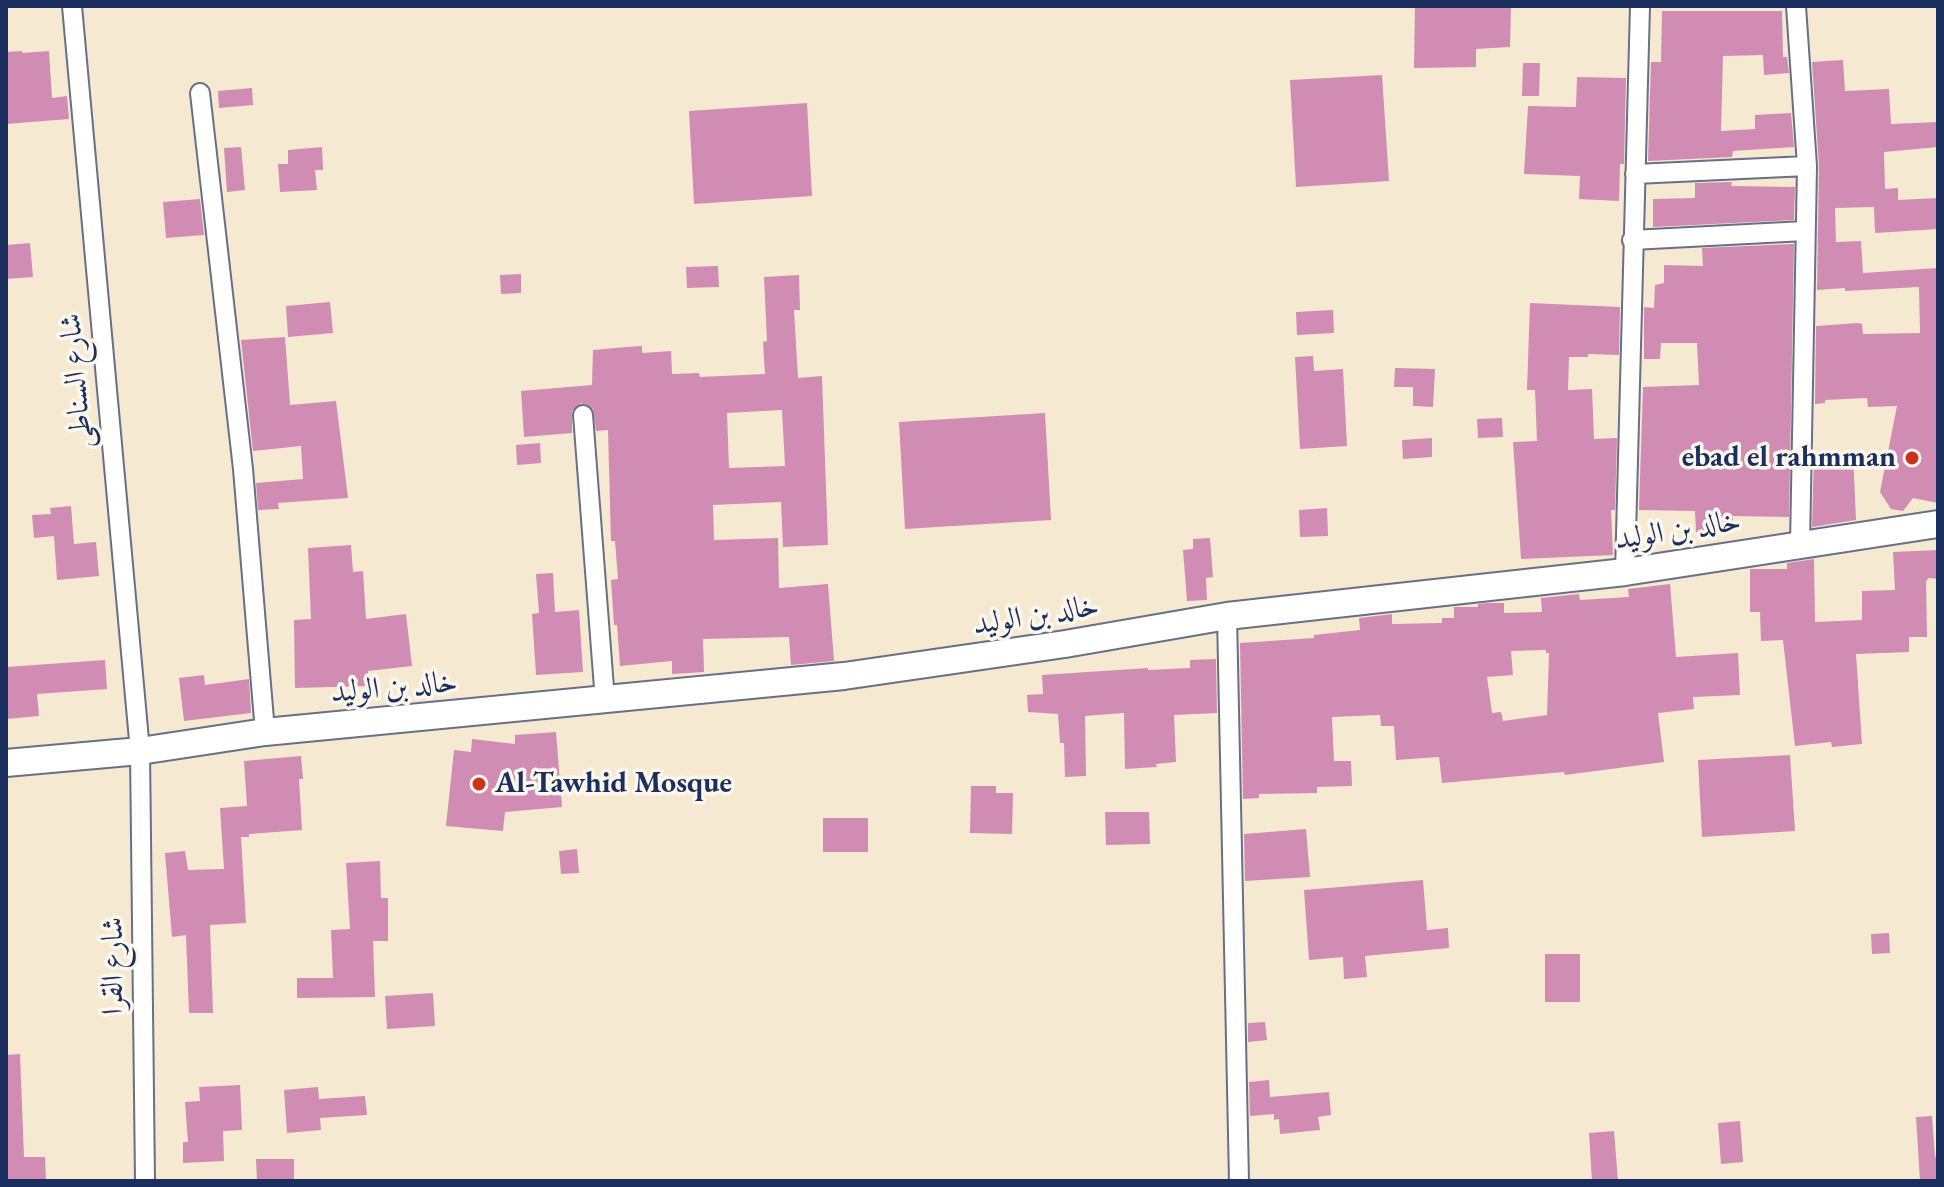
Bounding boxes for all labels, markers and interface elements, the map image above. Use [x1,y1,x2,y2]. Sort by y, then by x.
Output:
street label: شارع السناطى [53,312,101,450]
place label: ebad el rahmman [1682,440,1896,476]
marker: ebad el rahmman [1903,449,1921,467]
street label: خالد بن الوليد [1612,503,1744,559]
street label: خالد بن الوليد [970,588,1102,644]
street label: خالد بن الوليد [329,665,459,711]
place label: Al-Tawhid Mosque [495,766,732,802]
marker: Al-Tawhid Mosque [470,775,488,793]
street label: شارع القرا [96,917,132,1015]

